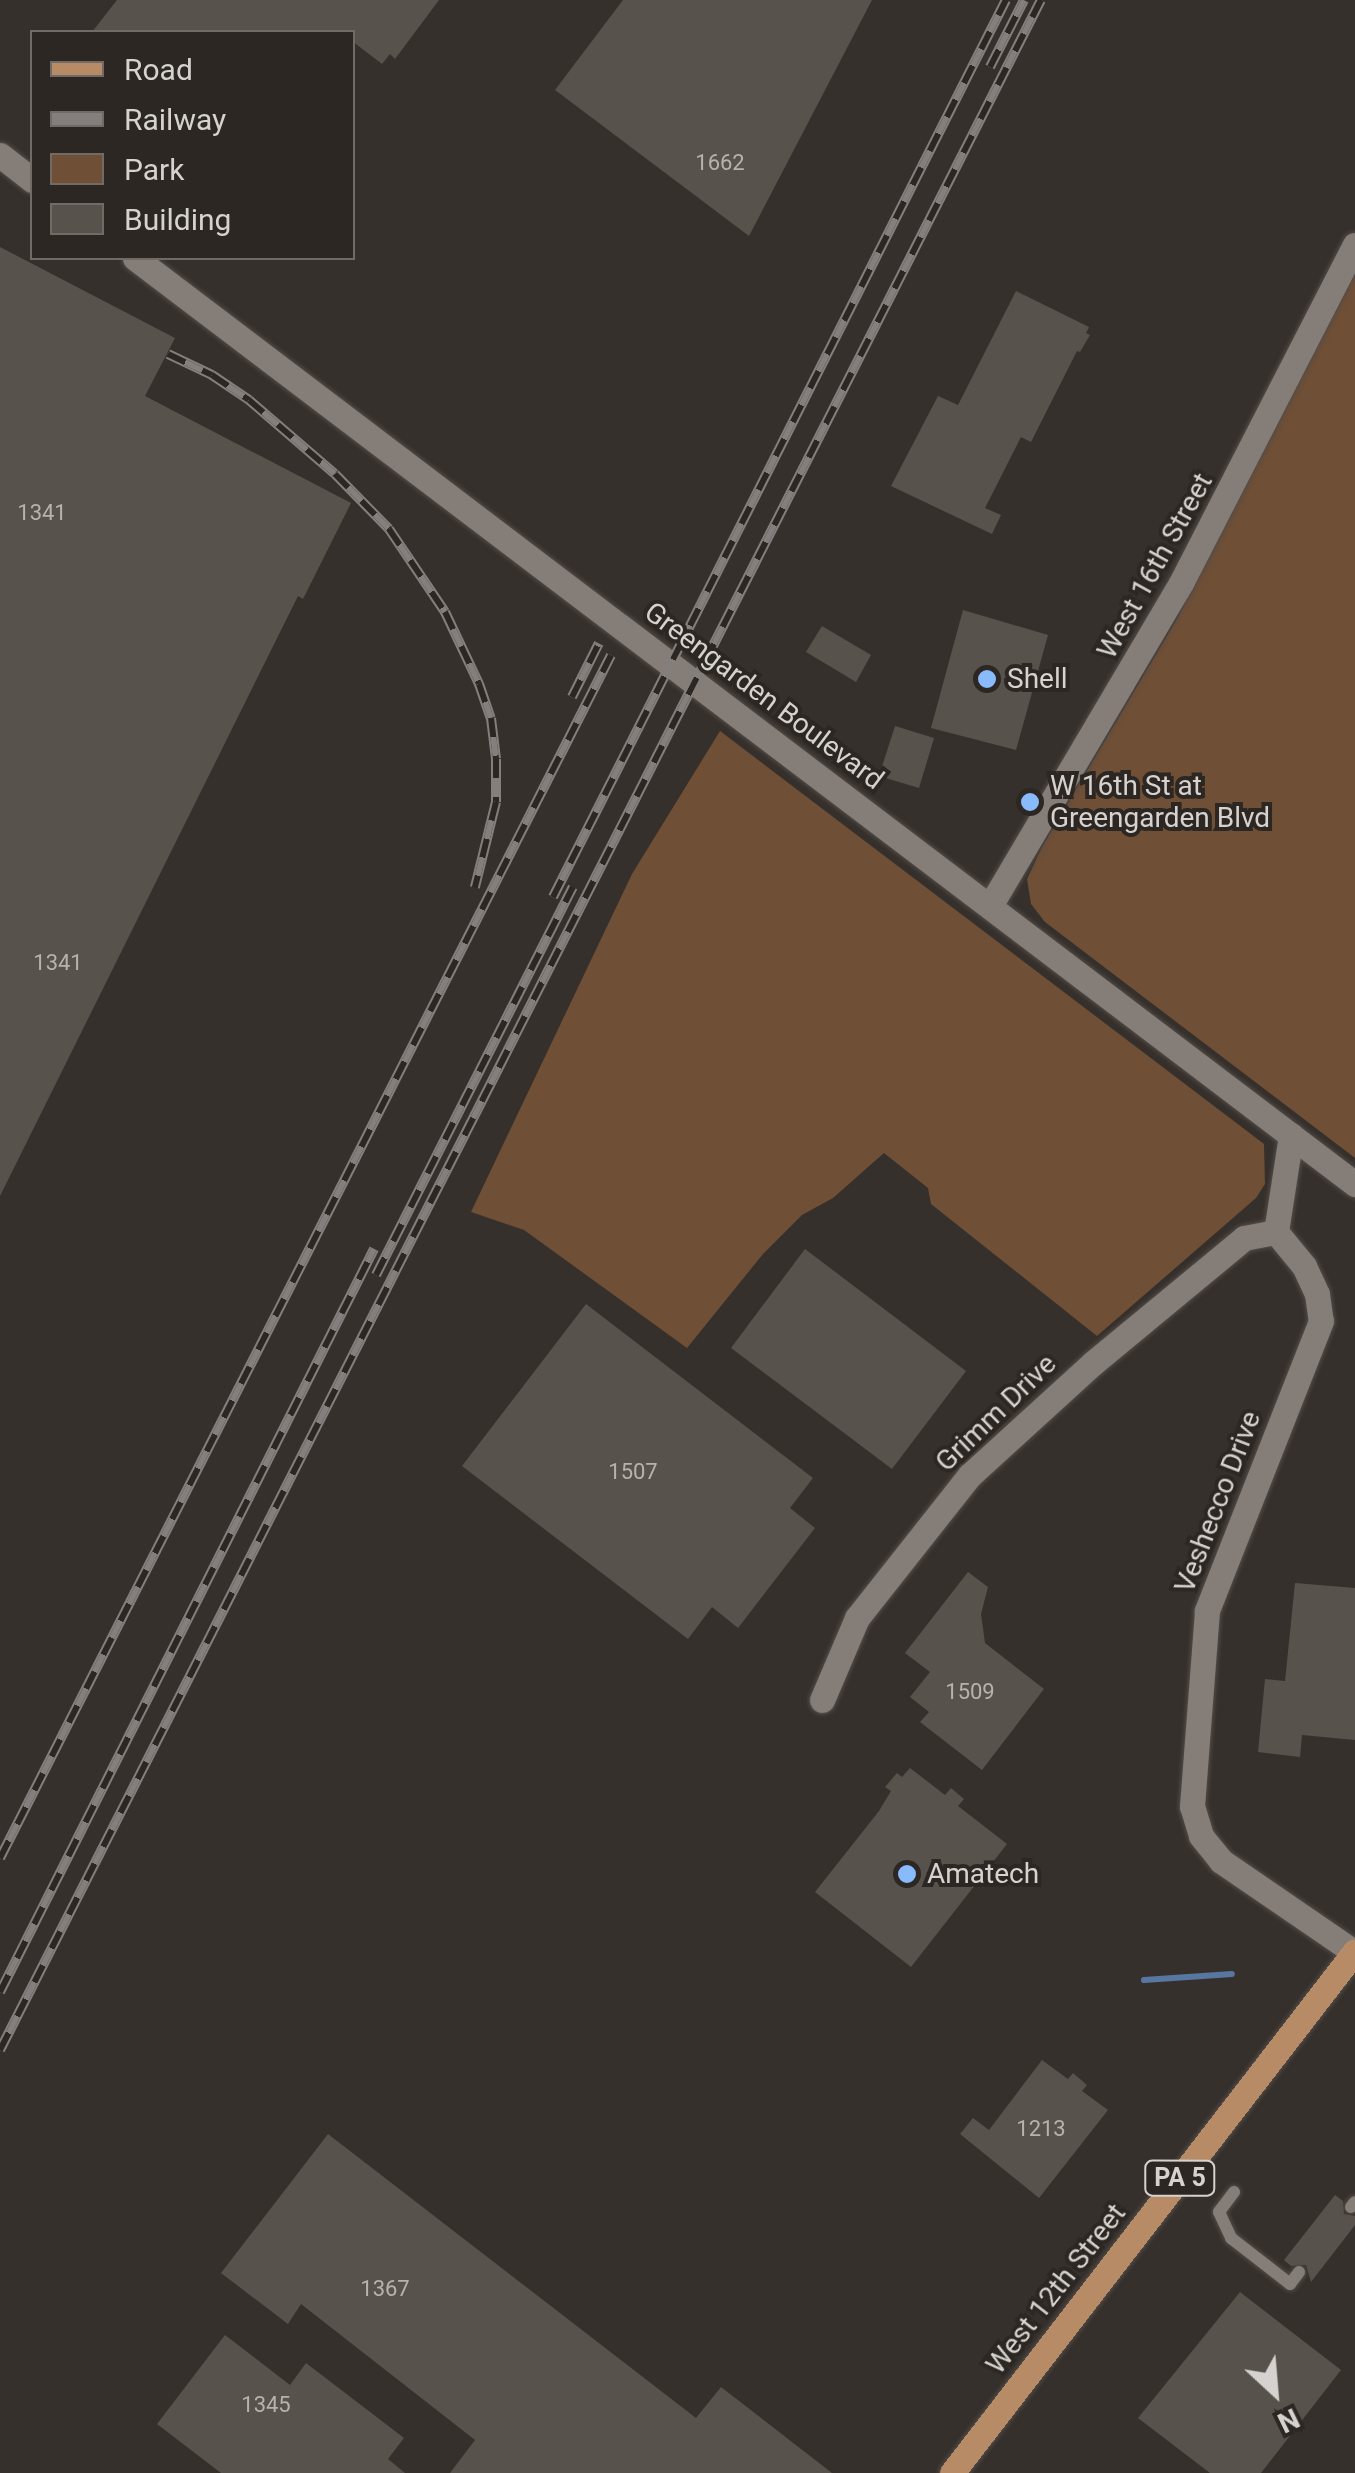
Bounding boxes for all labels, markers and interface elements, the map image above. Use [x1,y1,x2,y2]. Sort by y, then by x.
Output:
legend [30,30,355,260]
text: Road [124,52,193,87]
text: Railway [124,102,226,137]
house number: 1662 [695,150,745,176]
text: Park [124,152,184,187]
text: Building [124,202,231,237]
street label: West 16th Street [1090,467,1220,665]
house number: 1341 [17,500,67,526]
street label: Greengarden Boulevard [638,595,890,797]
place label: Shell [1007,662,1068,696]
marker: Shell [976,668,998,690]
place label: W 16th St at Greengarden Blvd [1050,769,1270,835]
marker: W 16th St at Greengarden Blvd [1019,791,1041,813]
house number: 1341 [33,950,83,976]
street label: Grimm Drive [929,1347,1063,1479]
street label: Veshecco Drive [1168,1406,1268,1598]
house number: 1507 [608,1459,658,1485]
house number: 1509 [945,1679,995,1705]
place label: Amatech [927,1857,1039,1891]
marker: Amatech [896,1863,918,1885]
house number: 1213 [1016,2116,1066,2142]
road number: PA 5 [1142,2158,1218,2198]
street label: West 12th Street [979,2197,1133,2381]
house number: 1367 [360,2276,410,2302]
north arrow [1225,2343,1325,2443]
house number: 1345 [241,2392,291,2418]
text: N [1272,2401,1304,2440]

